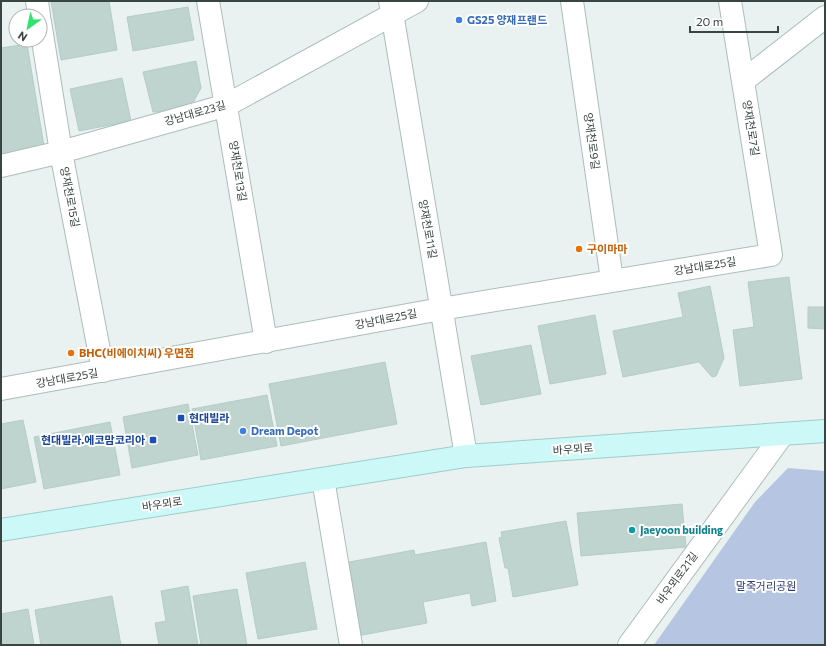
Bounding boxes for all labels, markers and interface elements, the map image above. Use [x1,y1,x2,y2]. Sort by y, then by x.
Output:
north arrow [8,8,48,48]
scale bar [690,8,778,34]
place label: GS25 양재프랜드 [467,13,547,26]
text: 20 m [696,14,723,28]
marker: GS25 양재프랜드 [454,15,464,25]
text: N [15,29,29,45]
street label: 강남대로23길 [163,98,227,127]
street label: 양재천로7길 [741,99,762,157]
street label: 양재천로9길 [582,112,603,170]
street label: 양재천로13길 [227,139,250,202]
street label: 양재천로15길 [58,165,83,228]
street label: 양재천로11길 [417,198,440,260]
place label: 구이마마 [587,242,627,255]
marker: 구이마마 [574,244,584,254]
street label: 강남대로25길 [673,254,737,277]
street label: 강남대로25길 [354,306,418,331]
place label: BHC(비에이치씨) 우면점 [79,346,194,359]
marker: BHC(비에이치씨) 우면점 [66,348,76,358]
street label: 강남대로25길 [35,366,99,389]
place label: 현대빌라 [189,411,229,424]
marker: 현대빌라 [176,413,186,423]
place label: Dream Depot [251,424,319,437]
marker: Dream Depot [238,426,248,436]
place label: 현대빌라.에코맘코리아 [41,433,145,446]
marker: 현대빌라.에코맘코리아 [148,435,158,445]
street label: 바우뫼로 [552,441,594,456]
street label: 바우뫼로 [141,494,183,513]
place label: Jaeyoon building [640,523,723,537]
marker: Jaeyoon building [627,525,637,535]
street label: 바우뫼로21길 [653,549,700,606]
park label: 말죽거리공원 [736,579,796,592]

